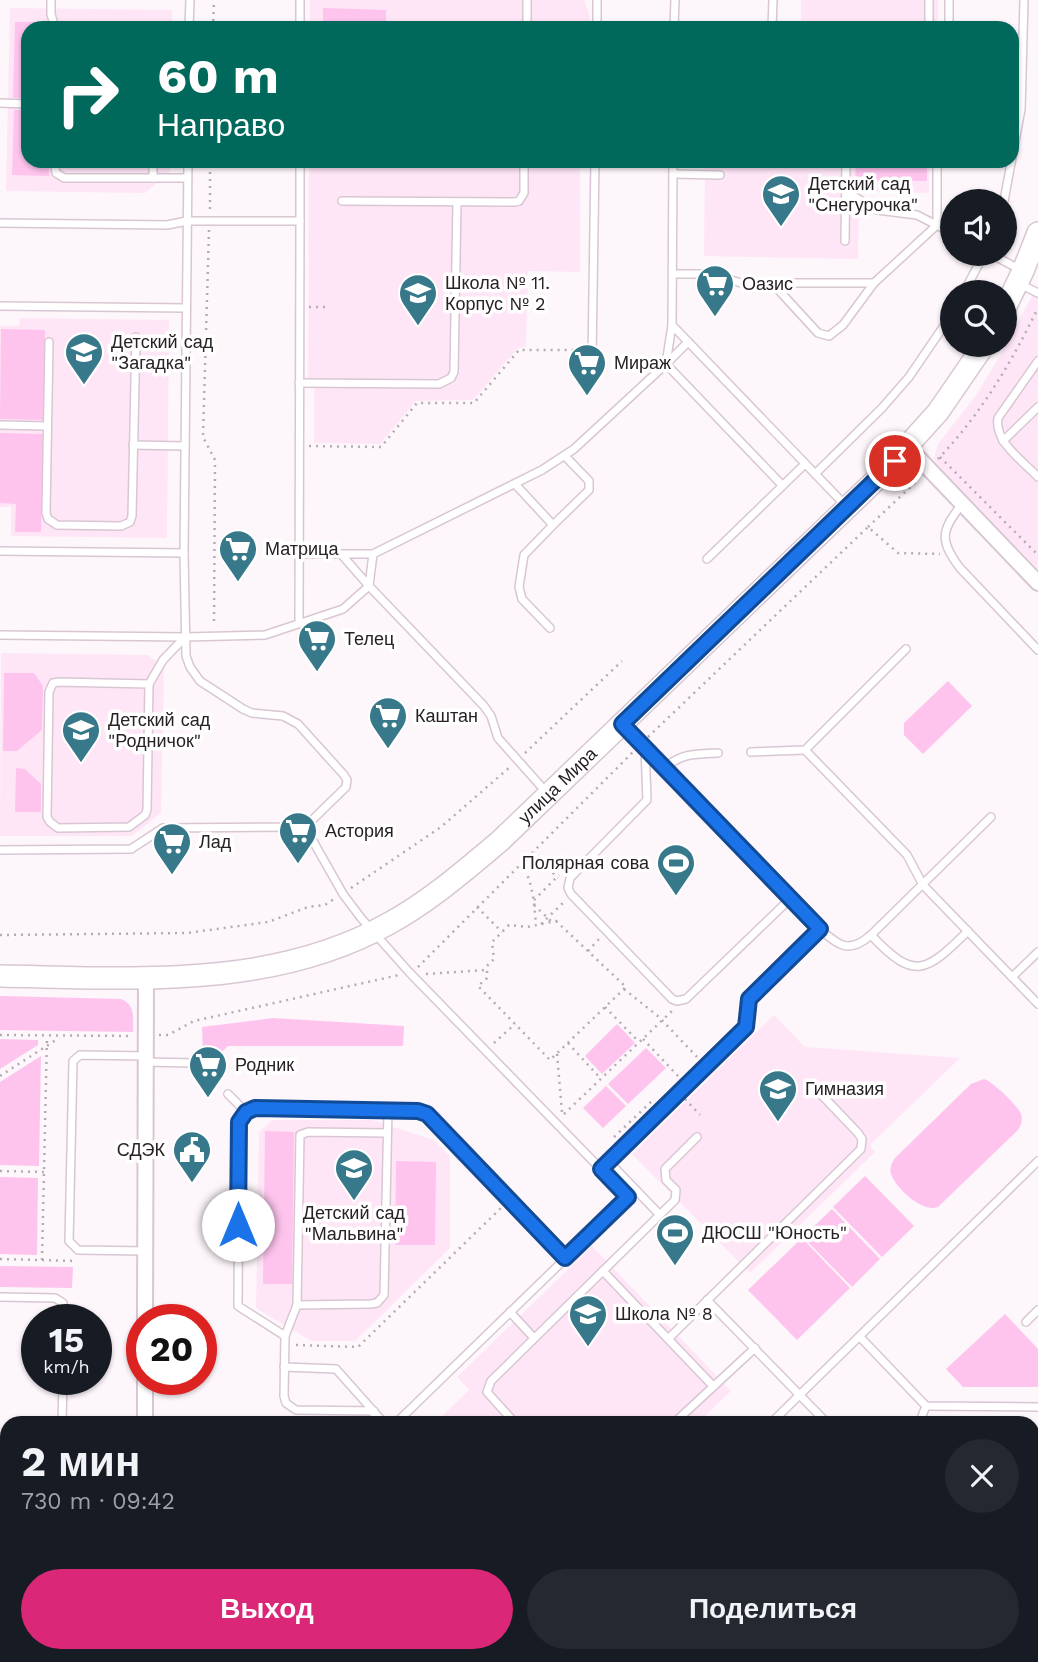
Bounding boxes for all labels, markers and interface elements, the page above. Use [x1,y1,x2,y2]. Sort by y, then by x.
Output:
text: 60 m [157,47,279,105]
icon: right [42,49,133,140]
text: Направо [157,106,285,144]
school or university icon: Детский сад "Снегурочка" [760,173,802,228]
place label: Детский сад "Снегурочка" [808,173,918,215]
map controls [940,189,1017,357]
button: sound [940,189,1017,266]
supermarket icon: Оазис [694,263,736,318]
school or university icon: Школа № 11. Корпус № 2 [397,272,439,327]
place label: Школа № 11. Корпус № 2 [445,272,550,314]
place label: Оазис [742,273,793,294]
button: search [940,280,1017,357]
school or university icon: Детский сад "Загадка" [63,331,105,386]
place label: Детский сад "Загадка" [111,331,214,373]
supermarket icon: Мираж [566,342,608,397]
place label: Мираж [614,352,671,373]
pin [865,431,925,491]
icon: arrive [876,442,914,480]
supermarket icon: Матрица [217,528,259,583]
place label: Матрица [265,538,339,559]
supermarket icon: Телец [296,618,338,673]
place label: Телец [344,628,394,649]
supermarket icon: Каштан [367,695,409,750]
place label: Каштан [415,705,478,726]
school or university icon: Детский сад "Родничок" [60,709,102,764]
place label: Детский сад "Родничок" [108,709,211,751]
street label: улица Мира [514,742,602,828]
supermarket icon: Астория [277,810,319,865]
place label: Астория [325,820,394,841]
supermarket icon: Лад [151,821,193,876]
place label: Лад [199,831,232,852]
sports icon: Полярная сова [655,842,697,897]
place label: Полярная сова [522,852,650,873]
supermarket icon: Родник [187,1044,229,1099]
place label: Родник [235,1054,294,1075]
school or university icon: Гимназия [757,1068,799,1123]
place label: Гимназия [805,1078,884,1099]
public building icon: СДЭК [171,1129,213,1184]
place label: СДЭК [117,1139,166,1160]
school or university icon: Детский сад "Мальвина" [333,1147,375,1202]
position arrow [201,1188,275,1262]
place label: Детский сад "Мальвина" [303,1202,406,1244]
sports icon: ДЮСШ "Юность" [654,1212,696,1267]
place label: ДЮСШ "Юность" [702,1222,847,1243]
school or university icon: Школа № 8 [567,1293,609,1348]
place label: Школа № 8 [615,1303,713,1324]
speed limit sign: 20 [126,1304,217,1395]
text: 15 [49,1319,84,1361]
text: km/h [43,1356,90,1377]
text: 2 мин [21,1437,140,1486]
button: close [945,1439,1019,1513]
text: 730 m · 09:42 [21,1488,175,1515]
button: Выход [21,1569,513,1649]
button: Поделиться [527,1569,1019,1649]

